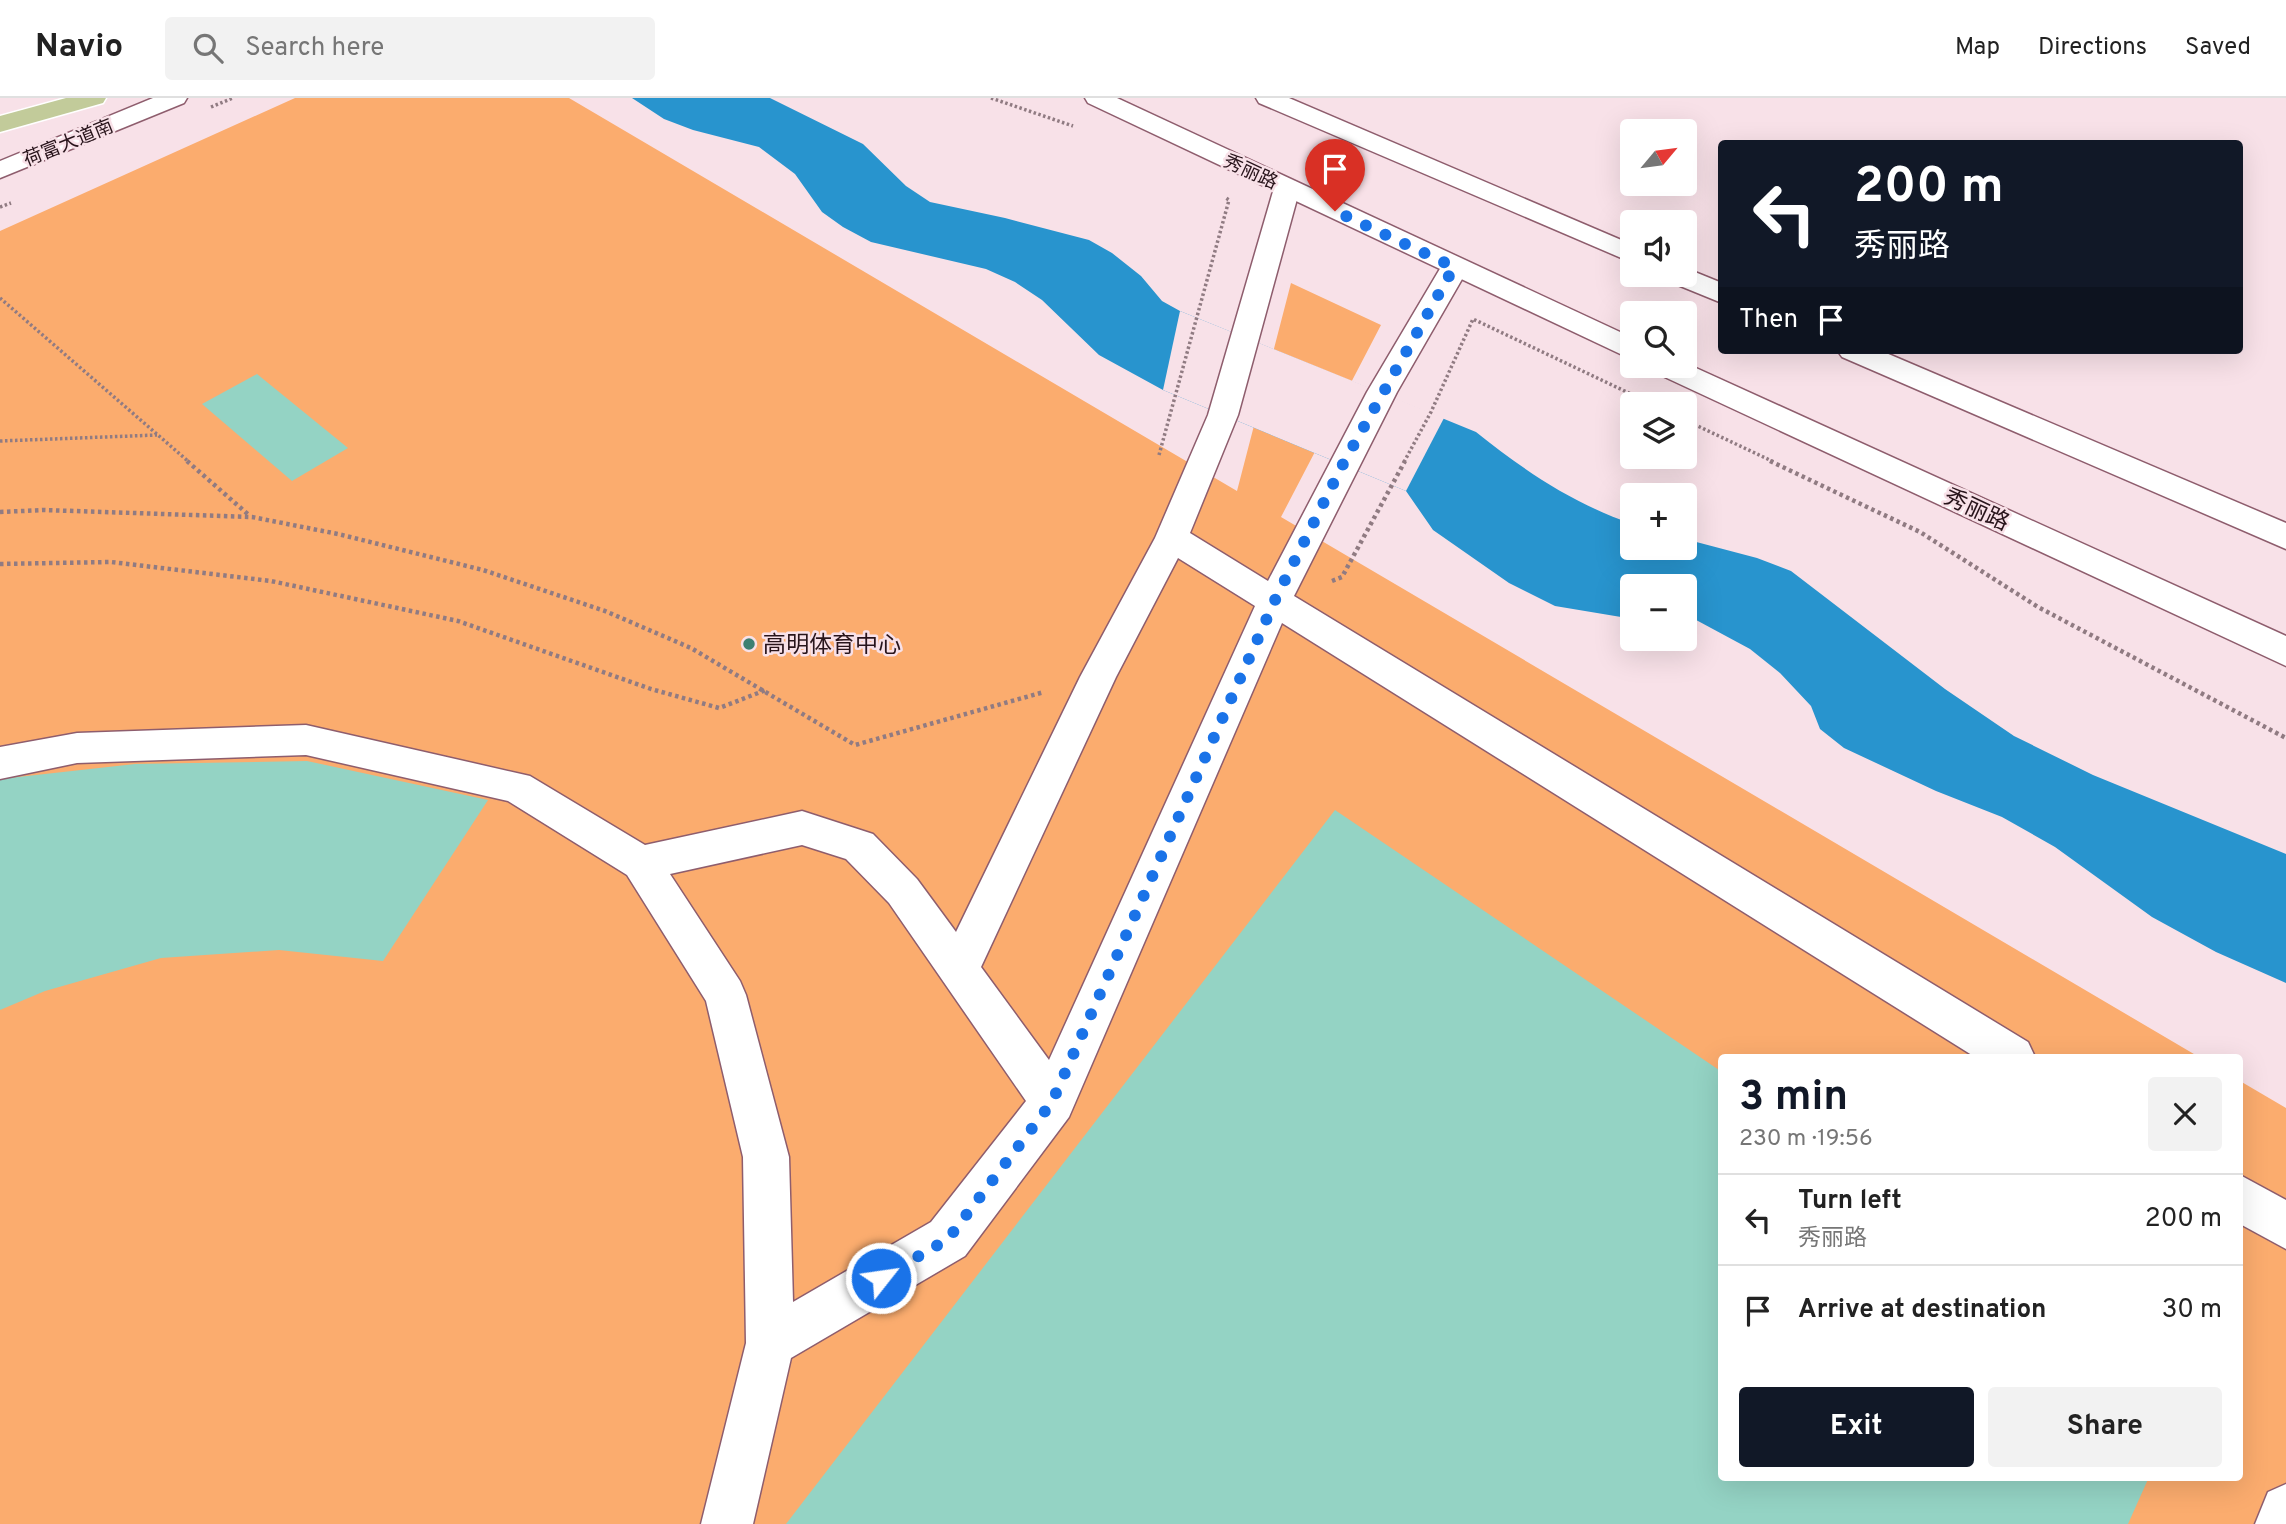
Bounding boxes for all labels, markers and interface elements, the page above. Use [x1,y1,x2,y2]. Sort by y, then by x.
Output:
search box [165,17,655,80]
text: Navio [35,27,123,69]
icon: search [189,29,227,67]
text: Search here [245,32,384,65]
text: Map [1955,33,2000,63]
text: Directions [2038,33,2147,63]
text: Saved [2185,33,2251,63]
street label: 荷富大道南 [20,115,117,173]
north arrow [1620,119,1698,196]
map controls [1620,119,1697,651]
pin [1305,139,1365,211]
street label: 秀丽路 [1219,150,1281,196]
icon: arrive [1316,150,1354,188]
text: 200 m [1854,158,2004,220]
icon: left [1739,168,1830,259]
button: sound [1620,210,1697,287]
text: 秀丽路 [1854,228,1950,268]
button: search [1620,301,1697,378]
icon: arrive [1812,301,1850,339]
text: Then [1739,304,1798,337]
button: layers [1620,392,1697,469]
button: + [1620,483,1697,560]
street label: 秀丽路 [1939,484,2013,539]
button: − [1620,574,1697,651]
place label: 高明体育中心 [763,632,901,661]
marker: 高明体育中心 [741,636,757,652]
text: 3 min [1739,1072,1848,1125]
button: close [2148,1077,2222,1151]
text: 230 m · 19:56 [1739,1125,1873,1154]
text: Turn left [1798,1185,1902,1218]
icon: left [1739,1201,1777,1239]
text: 200 m [2145,1203,2222,1236]
text: 秀丽路 [1798,1225,1867,1254]
position arrow [844,1241,918,1315]
icon: arrive [1739,1292,1777,1330]
text: Arrive at destination [1798,1294,2046,1327]
text: 30 m [2162,1294,2222,1327]
button: Exit [1739,1387,1974,1467]
button: Share [1988,1387,2222,1467]

